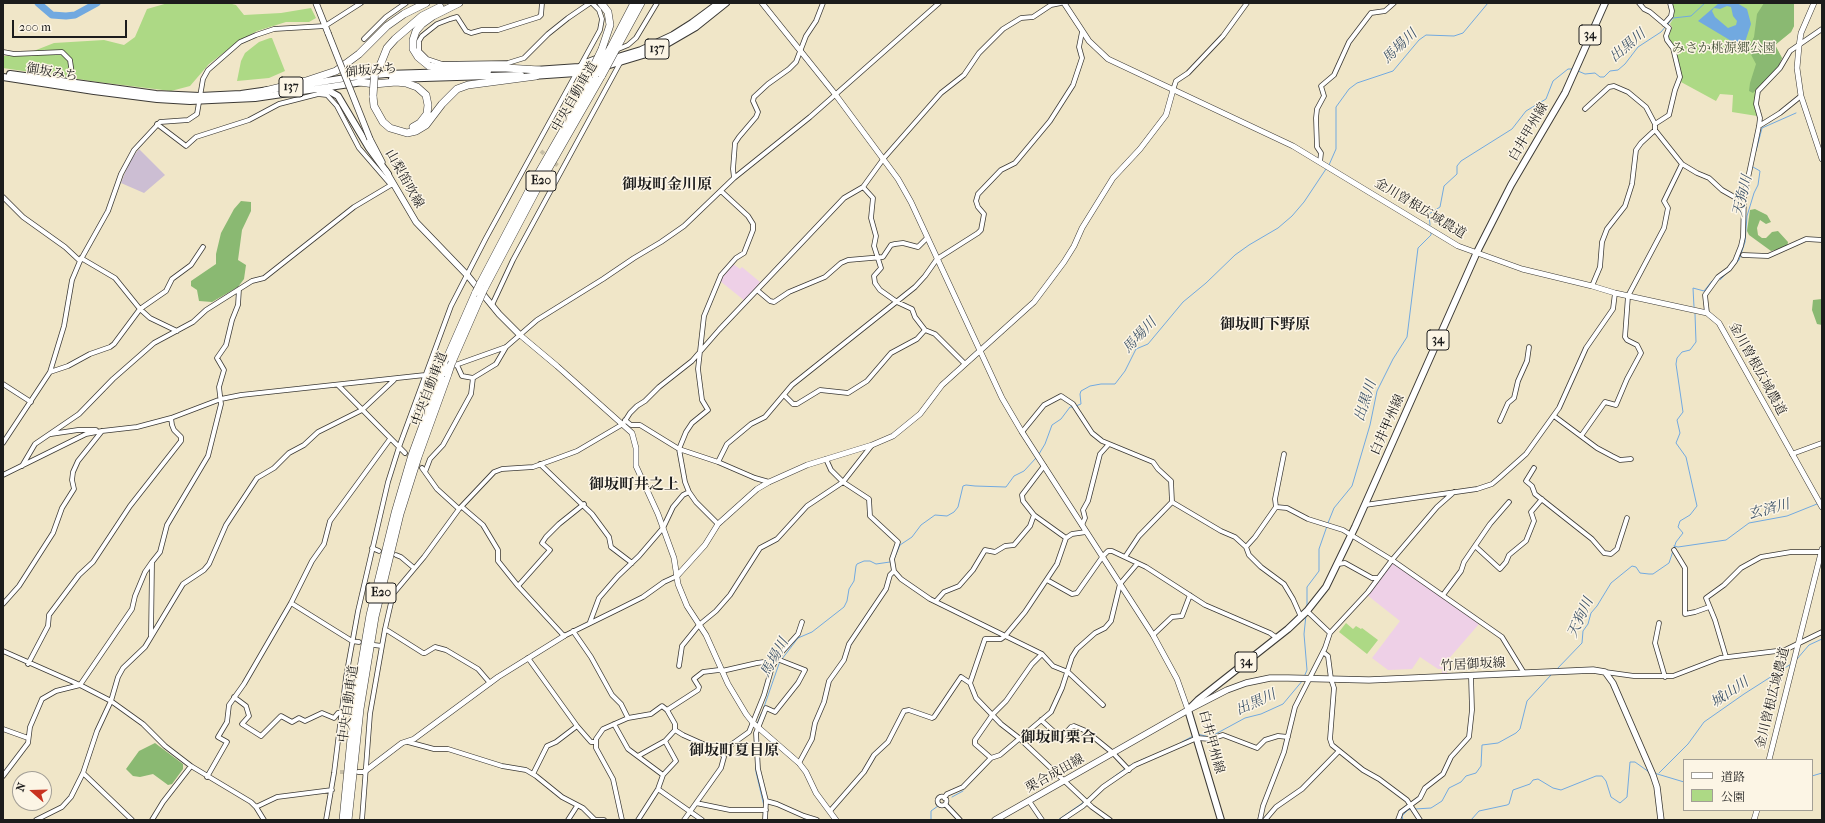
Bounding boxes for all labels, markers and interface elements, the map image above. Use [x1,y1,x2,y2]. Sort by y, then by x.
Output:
scale bar [14,12,129,38]
text: 200 m [19,20,51,34]
road number: 34 [1579,25,1601,45]
water label: 馬場川 [1379,26,1421,68]
water label: 出黒川 [1607,26,1649,66]
road number: 137 [645,39,669,59]
park label: みさか桃源郷公園 [1672,41,1776,57]
street label: 中央自動車道 [549,59,601,135]
street label: 御坂みち [25,61,79,85]
street label: 御坂みち [344,61,398,81]
road number: 137 [279,77,303,97]
street label: 白井甲州線 [1506,100,1552,164]
street label: 山梨笛吹線 [381,147,427,211]
road number: E20 [526,171,556,191]
water label: 天狗川 [1730,174,1756,218]
district label: 御坂町金川原 [622,176,712,194]
street label: 金川曽根広域農道 [1371,176,1469,242]
water label: 馬場川 [1120,315,1160,357]
district label: 御坂町下野原 [1220,316,1310,334]
street label: 金川曽根広域農道 [1725,320,1789,418]
road number: 34 [1427,330,1449,350]
street label: 中央自動車道 [409,350,451,428]
water label: 出黒川 [1352,378,1380,424]
street label: 白井甲州線 [1368,392,1408,458]
district label: 御坂町井之上 [589,476,679,494]
water label: 玄済川 [1747,496,1791,524]
road number: E20 [366,583,396,603]
water label: 天狗川 [1565,595,1597,641]
water label: 馬場川 [757,636,793,680]
street label: 金川曽根広域農道 [1753,646,1793,750]
road number: 34 [1235,652,1257,672]
street label: 竹居御坂線 [1440,656,1506,674]
street label: 中央自動車道 [336,664,362,744]
water label: 城山川 [1708,674,1752,712]
water label: 出黒川 [1233,687,1279,719]
street label: 白井甲州線 [1195,709,1227,775]
district label: 御坂町栗合 [1021,729,1095,747]
district label: 御坂町夏目原 [689,742,779,760]
street label: 栗合成田線 [1023,751,1087,797]
legend [1683,759,1813,811]
text: 道路 [1721,770,1745,784]
north arrow [12,771,52,811]
text: N [14,781,29,793]
text: 公園 [1721,790,1745,804]

